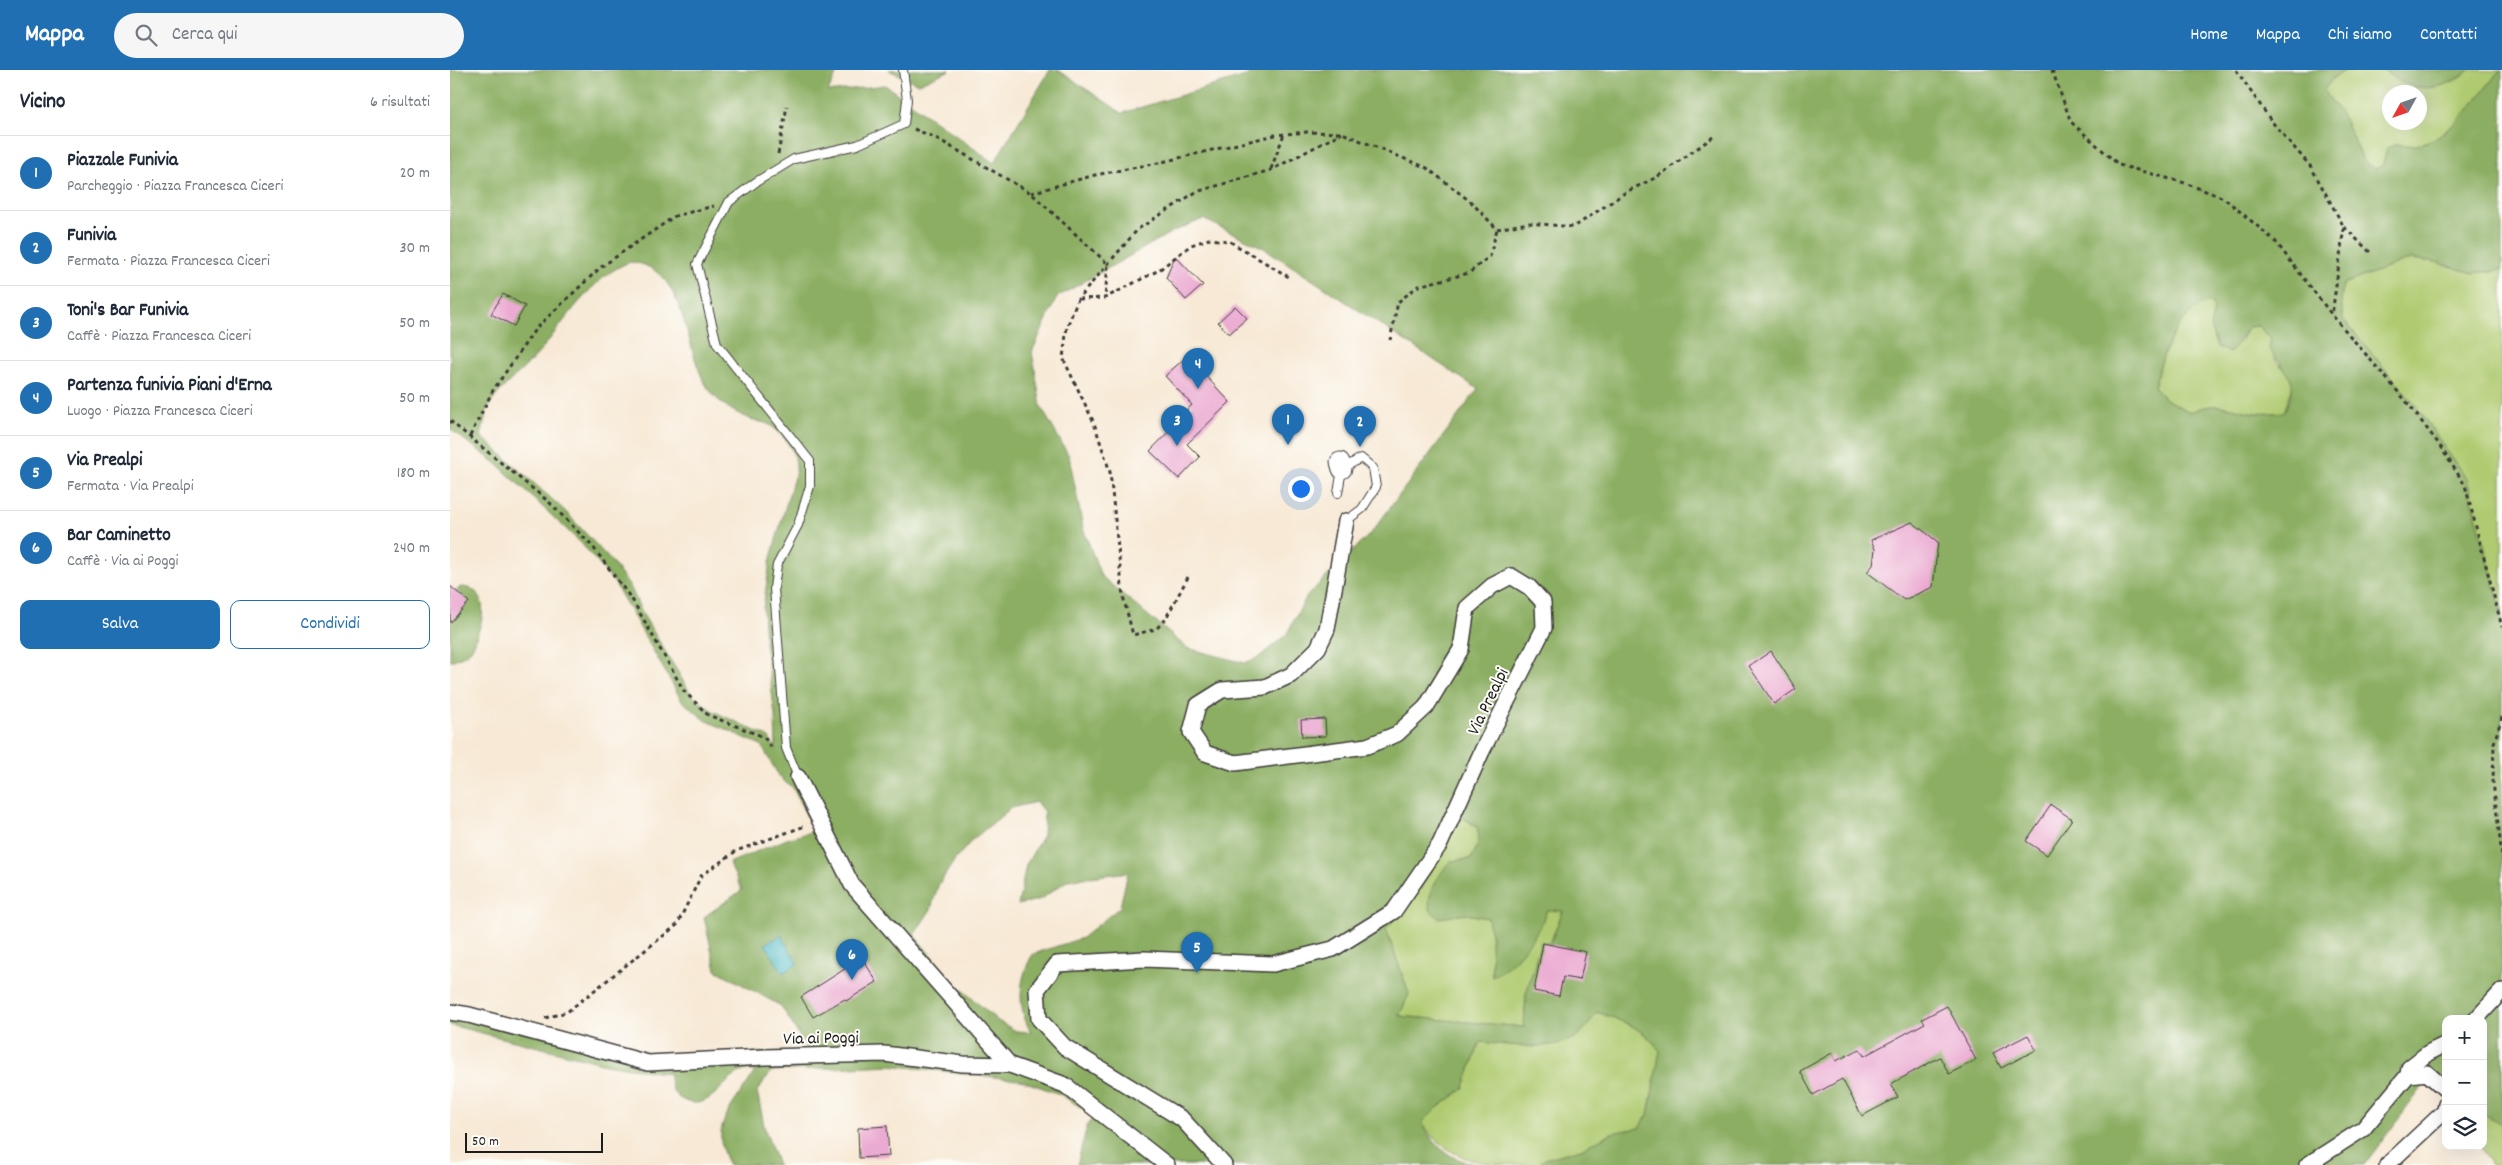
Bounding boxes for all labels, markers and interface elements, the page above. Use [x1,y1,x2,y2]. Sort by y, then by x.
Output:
search box [114,13,464,58]
text: Mappa [25,18,84,52]
icon: search [132,21,160,49]
text: Cerca qui [172,22,238,49]
text: Home [2190,23,2228,48]
text: Mappa [2256,23,2300,48]
text: Chi siamo [2328,23,2392,48]
text: Contatti [2420,23,2477,48]
north arrow [2382,85,2427,130]
text: Vicino [20,88,65,118]
text: 6 risultati [370,91,430,114]
text: Piazzale Funivia [67,148,178,175]
text: 1 [34,162,38,185]
text: 20 m [400,162,430,185]
text: Parcheggio · Piazza Francesca Ciceri [67,175,284,198]
text: Funivia [67,223,116,250]
text: 2 [33,237,40,260]
text: 30 m [400,237,430,260]
text: Fermata · Piazza Francesca Ciceri [67,250,270,273]
text: Toni's Bar Funivia [67,298,188,325]
text: 3 [32,312,40,335]
text: 50 m [399,312,430,335]
text: Caffè · Piazza Francesca Ciceri [67,325,251,348]
pin: 4 [1182,348,1214,389]
text: Partenza funivia Piani d'Erna [67,373,272,400]
text: 4 [33,387,39,410]
text: 50 m [399,387,430,410]
text: Luogo · Piazza Francesca Ciceri [67,400,253,423]
pin: 1 [1272,404,1304,445]
pin: 3 [1161,405,1193,446]
pin: 2 [1344,406,1376,447]
text: Via Prealpi [67,448,143,475]
text: 5 [32,462,40,485]
text: 180 m [397,462,430,485]
text: Fermata · Via Prealpi [67,475,194,498]
your location [1288,476,1314,502]
text: Bar Caminetto [67,523,171,550]
text: 6 [32,537,40,560]
text: 240 m [393,537,430,560]
text: Caffè · Via ai Poggi [67,550,178,573]
button: Salva [20,600,220,649]
button: Condividi [230,600,430,649]
street label: Via Prealpi [1462,664,1516,740]
pin: 5 [1181,932,1213,973]
pin: 6 [836,939,868,980]
map controls [2442,1015,2487,1150]
button: + [2442,1015,2487,1060]
street label: Via ai Poggi [783,1026,859,1053]
button: − [2442,1060,2487,1105]
button: layers [2442,1105,2487,1150]
scale bar [465,1130,602,1153]
text: 50 m [472,1132,499,1152]

